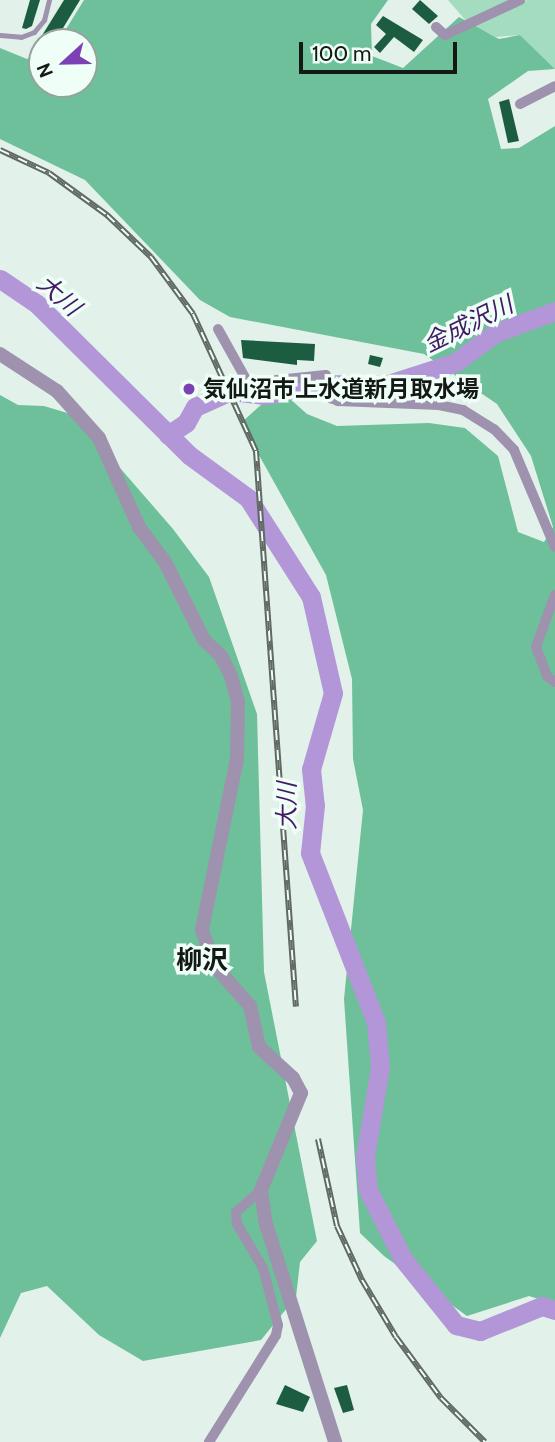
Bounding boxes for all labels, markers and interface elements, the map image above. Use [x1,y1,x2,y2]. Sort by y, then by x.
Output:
north arrow [28,28,98,98]
scale bar [303,28,461,72]
text: 100 m [312,41,371,66]
text: N [32,60,58,81]
water label: 大川 [31,268,87,322]
water label: 金成沢川 [419,290,517,358]
place label: 気仙沼市上水道新月取水場 [203,375,479,403]
marker: 気仙沼市上水道新月取水場 [181,381,197,397]
water label: 大川 [273,782,301,830]
district label: 柳沢 [176,945,228,977]

